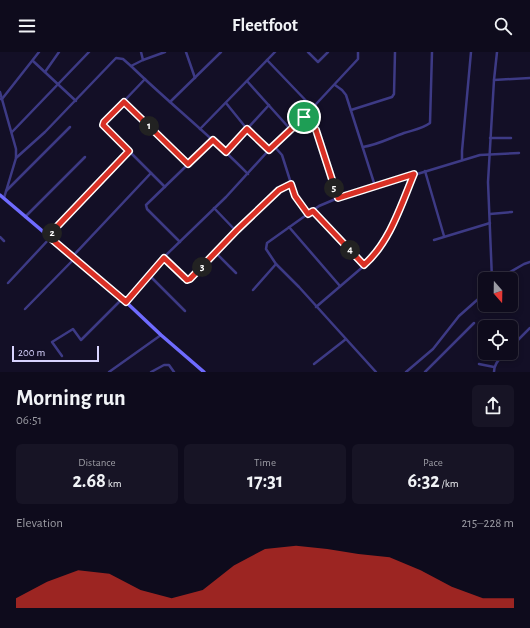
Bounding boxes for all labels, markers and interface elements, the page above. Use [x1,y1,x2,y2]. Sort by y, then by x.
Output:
icon: menu [16,15,38,37]
icon: search [492,15,514,37]
text: Fleetfoot [232,17,298,35]
pin [287,100,321,134]
icon: arrive [293,106,315,128]
pin: 1 [139,116,159,136]
text: 1 [147,120,151,131]
pin: 5 [324,178,344,198]
text: 5 [332,182,336,193]
pin: 2 [42,223,62,243]
text: 2 [49,227,55,238]
pin: 4 [340,240,360,260]
text: 4 [347,244,353,255]
pin: 3 [192,257,212,277]
text: 3 [200,261,204,272]
north arrow [478,272,518,312]
map controls [478,272,518,360]
button: locate [478,320,518,360]
scale bar [12,344,99,363]
text: 200 m [18,347,45,358]
button: share [472,385,514,427]
text: Morning run [16,387,126,409]
text: 06:51 [16,414,42,427]
text: Distance [78,457,116,468]
text: Time [254,457,276,468]
text: Pace [423,457,443,468]
text: 2.68 [72,471,106,491]
text: 17:31 [247,471,283,491]
text: 6:32 [407,471,440,491]
text: km [106,478,122,489]
text: /km [440,478,459,489]
text: Elevation [16,517,63,530]
text: 215–228 m [461,517,514,530]

